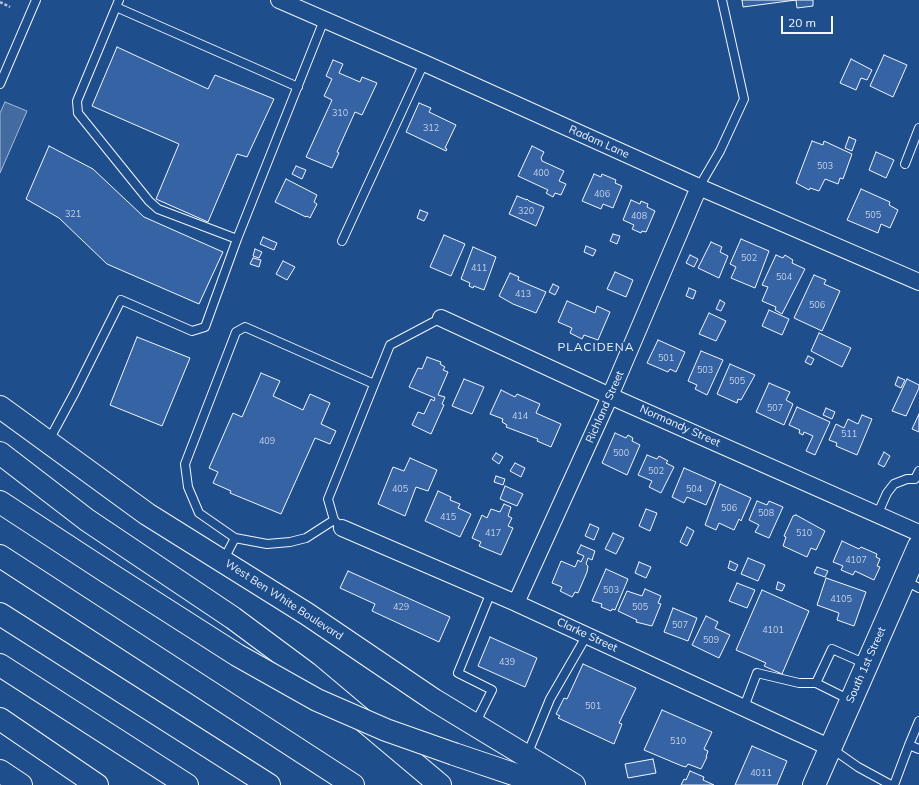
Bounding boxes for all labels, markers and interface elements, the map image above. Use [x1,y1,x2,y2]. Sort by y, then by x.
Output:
scale bar [783,8,835,34]
text: 20 m [788,15,816,30]
house number: 310 [332,108,348,118]
house number: 312 [423,123,439,133]
street label: Radam Lane [567,123,631,161]
house number: 503 [817,161,833,171]
house number: 400 [533,168,549,178]
house number: 406 [594,189,610,199]
house number: 320 [518,206,534,216]
house number: 321 [65,209,81,219]
house number: 505 [865,210,881,220]
house number: 408 [631,211,647,221]
house number: 502 [741,253,757,263]
house number: 411 [471,263,487,273]
house number: 504 [776,272,792,282]
house number: 413 [515,289,531,299]
house number: 506 [809,300,825,310]
district label: PLACIDENA [558,340,634,354]
house number: 501 [658,353,674,363]
house number: 503 [697,365,713,375]
street label: Richland Street [583,369,627,445]
house number: 505 [729,376,745,386]
street label: Normandy Street [638,402,722,450]
house number: 507 [767,403,783,413]
house number: 414 [512,411,528,421]
house number: 511 [841,429,857,439]
house number: 409 [259,436,275,446]
house number: 500 [613,448,629,458]
house number: 502 [648,466,664,476]
house number: 405 [392,484,408,494]
house number: 504 [686,484,702,494]
house number: 506 [721,503,737,513]
house number: 508 [758,508,774,518]
house number: 415 [440,512,456,522]
house number: 417 [485,528,501,538]
house number: 510 [796,528,812,538]
house number: 4107 [845,555,867,565]
street label: West Ben White Boulevard [223,557,345,643]
house number: 503 [603,585,619,595]
house number: 4105 [830,594,852,604]
house number: 429 [393,602,409,612]
house number: 505 [632,602,648,612]
street label: Clarke Street [555,615,619,655]
house number: 507 [672,620,688,630]
house number: 4101 [762,625,784,635]
street label: South 1st Street [843,625,889,705]
house number: 509 [703,635,719,645]
house number: 439 [499,657,515,667]
house number: 501 [585,701,601,711]
house number: 510 [670,736,686,746]
house number: 4011 [750,768,772,778]

